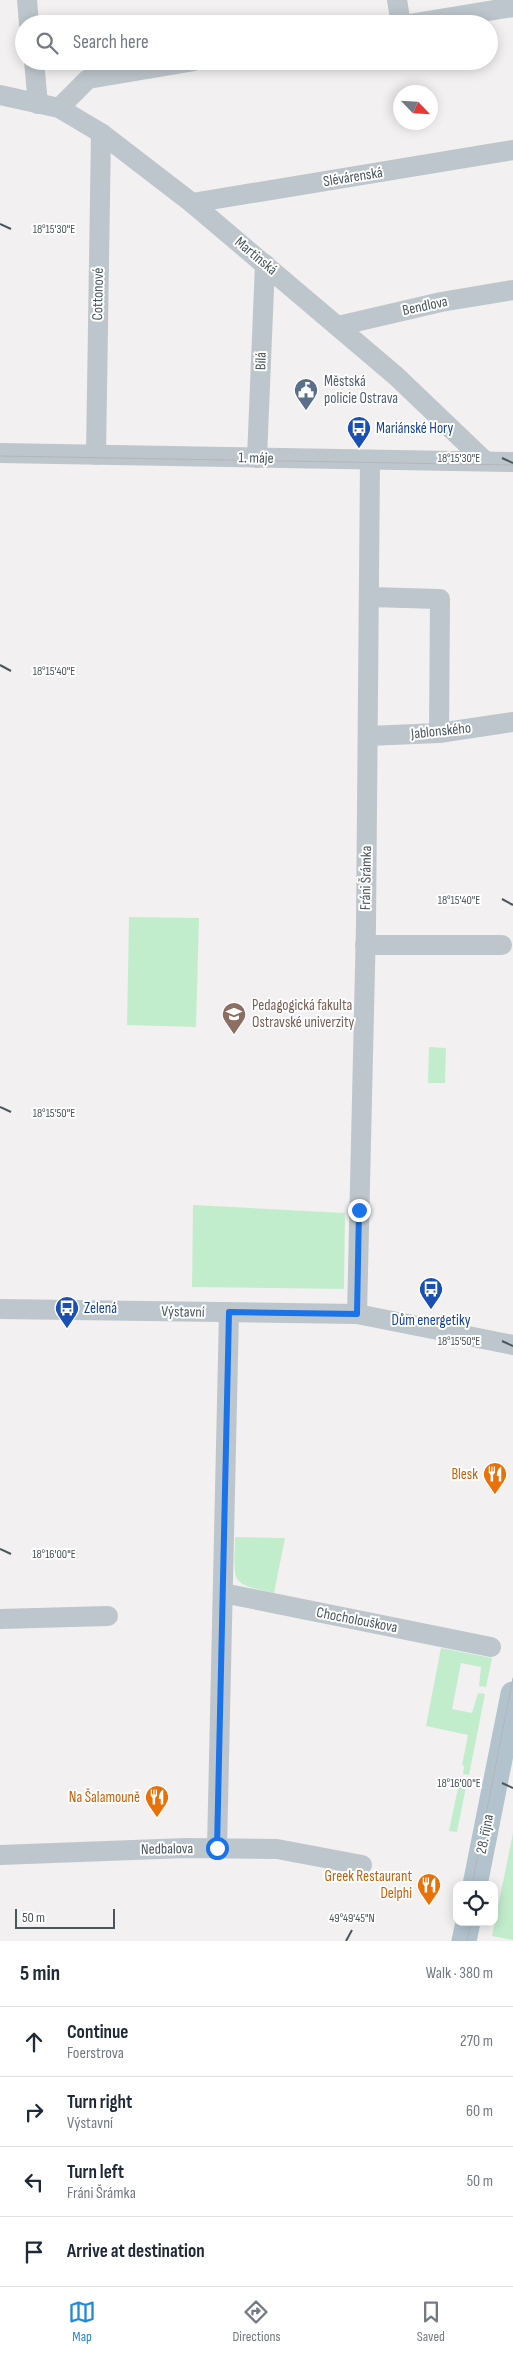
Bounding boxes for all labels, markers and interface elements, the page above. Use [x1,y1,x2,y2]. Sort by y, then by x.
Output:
search box [15,15,498,70]
icon: search [33,29,61,57]
text: Search here [73,31,149,54]
north arrow [393,85,438,130]
street label: Slévárenská [322,163,384,191]
text: 18°15'30"E [33,222,75,237]
street label: Martinská [231,233,281,279]
street label: Cottonové [88,267,108,321]
street label: Bendlova [401,292,450,320]
street label: Bílá [251,351,271,370]
place label: Městská policie Ostrava [324,372,398,408]
public building icon: Městská policie Ostrava [293,377,319,411]
bus stop icon: Mariánské Hory [346,415,372,449]
place label: Mariánské Hory [376,419,454,438]
street label: 1. máje [238,448,274,468]
text: 18°15'30"E [438,451,480,466]
text: 18°15'40"E [33,664,75,679]
street label: Jablonského [409,718,472,744]
street label: Fráni Šrámka [356,845,376,910]
text: 18°15'40"E [438,893,480,908]
place label: Pedagogická fakulta Ostravské univerzity [252,996,354,1032]
school or university icon: Pedagogická fakulta Ostravské univerzity [221,1001,247,1035]
text: 18°15'50"E [33,1106,75,1121]
route end [348,1199,371,1222]
bus stop icon: Dům energetiky [418,1276,444,1310]
bus stop icon: Zelená [54,1295,80,1329]
place label: Zelená [84,1299,117,1318]
street label: Výstavní [161,1302,205,1322]
place label: Dům energetiky [392,1311,471,1330]
text: 18°15'50"E [438,1334,480,1349]
restaurant icon: Blesk [482,1461,508,1495]
place label: Blesk [451,1465,478,1484]
text: 18°16'00"E [32,1547,76,1562]
street label: Chocholouškova [315,1603,399,1637]
text: 18°16'00"E [437,1776,481,1791]
restaurant icon: Na Šalamouně [144,1784,170,1818]
place label: Na Šalamouně [69,1788,140,1807]
street label: 28. října [472,1812,498,1855]
route start [206,1837,229,1860]
street label: Nedbalova [141,1839,193,1859]
place label: Greek Restaurant Delphi [325,1867,412,1903]
restaurant icon: Greek Restaurant Delphi [416,1872,442,1906]
map controls [453,1881,498,1926]
button: locate [453,1881,498,1926]
scale bar [15,1906,115,1929]
text: 50 m [22,1909,45,1926]
text: 49°49'45"N [329,1911,375,1926]
text: 5 min [20,1961,60,1986]
text: Walk · 380 m [426,1964,493,1983]
text: Continue [67,2021,128,2044]
icon: ahead [20,2028,48,2056]
text: 270 m [460,2032,493,2051]
text: Foerstrova [67,2044,124,2063]
text: Turn right [67,2091,132,2114]
icon: right [20,2098,48,2126]
text: 60 m [466,2102,493,2121]
text: Výstavní [67,2114,113,2133]
text: Turn left [67,2161,124,2184]
icon: left [20,2168,48,2196]
text: 50 m [467,2172,493,2191]
text: Fráni Šrámka [67,2184,136,2203]
icon: arrive [20,2238,48,2266]
text: Arrive at destination [67,2240,205,2263]
tab: Map [68,2298,96,2345]
tab: Directions [232,2298,281,2345]
tab: Saved [417,2298,445,2345]

